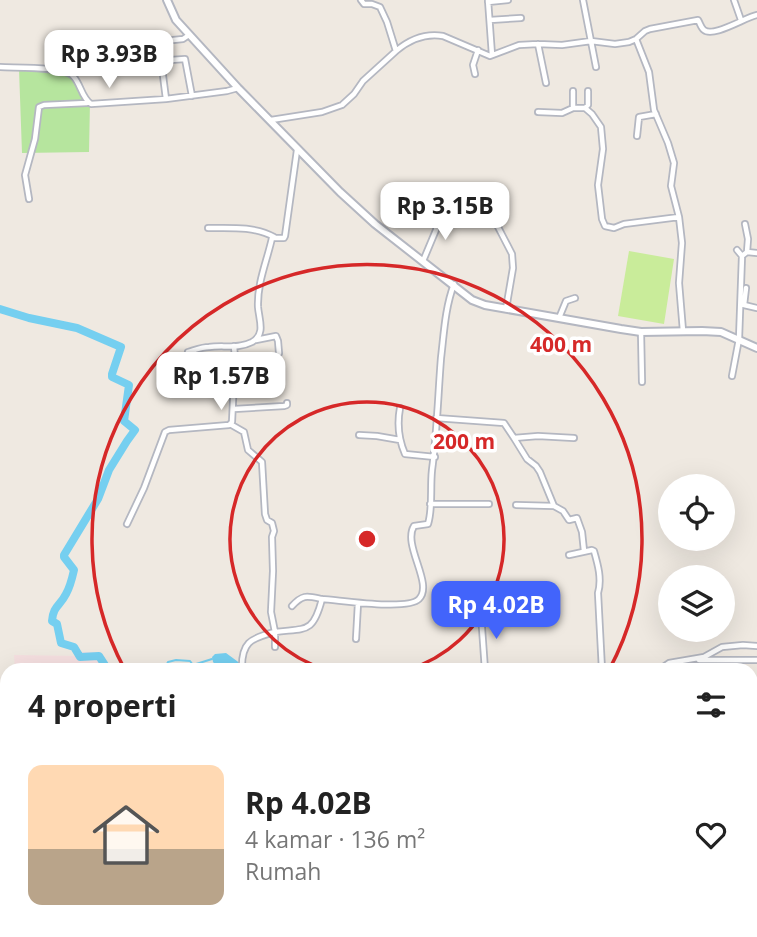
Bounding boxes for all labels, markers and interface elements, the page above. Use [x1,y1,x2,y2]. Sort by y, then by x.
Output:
pin: Rp 3.93B [37,31,181,90]
text: Rp 3.93B [60,37,158,69]
pin: Rp 3.15B [373,182,517,242]
text: Rp 3.15B [396,189,494,221]
text: 400 m [530,330,592,358]
pin: Rp 1.57B [149,352,293,412]
text: Rp 1.57B [172,359,270,391]
text: 200 m [433,427,495,455]
map controls [658,474,735,642]
button: locate [658,474,735,551]
centre of rings [355,527,379,551]
button: layers [658,565,735,642]
pin: Rp 4.02B [424,582,568,641]
text: Rp 4.02B [447,588,545,620]
text: 4 properti [28,685,177,726]
icon: filters [692,686,730,724]
text: Rp 4.02B [245,782,372,823]
icon: home [84,793,168,877]
icon: heart [692,816,730,854]
text: 4 kamar · 136 m² [245,823,425,855]
text: Rumah [245,855,321,887]

